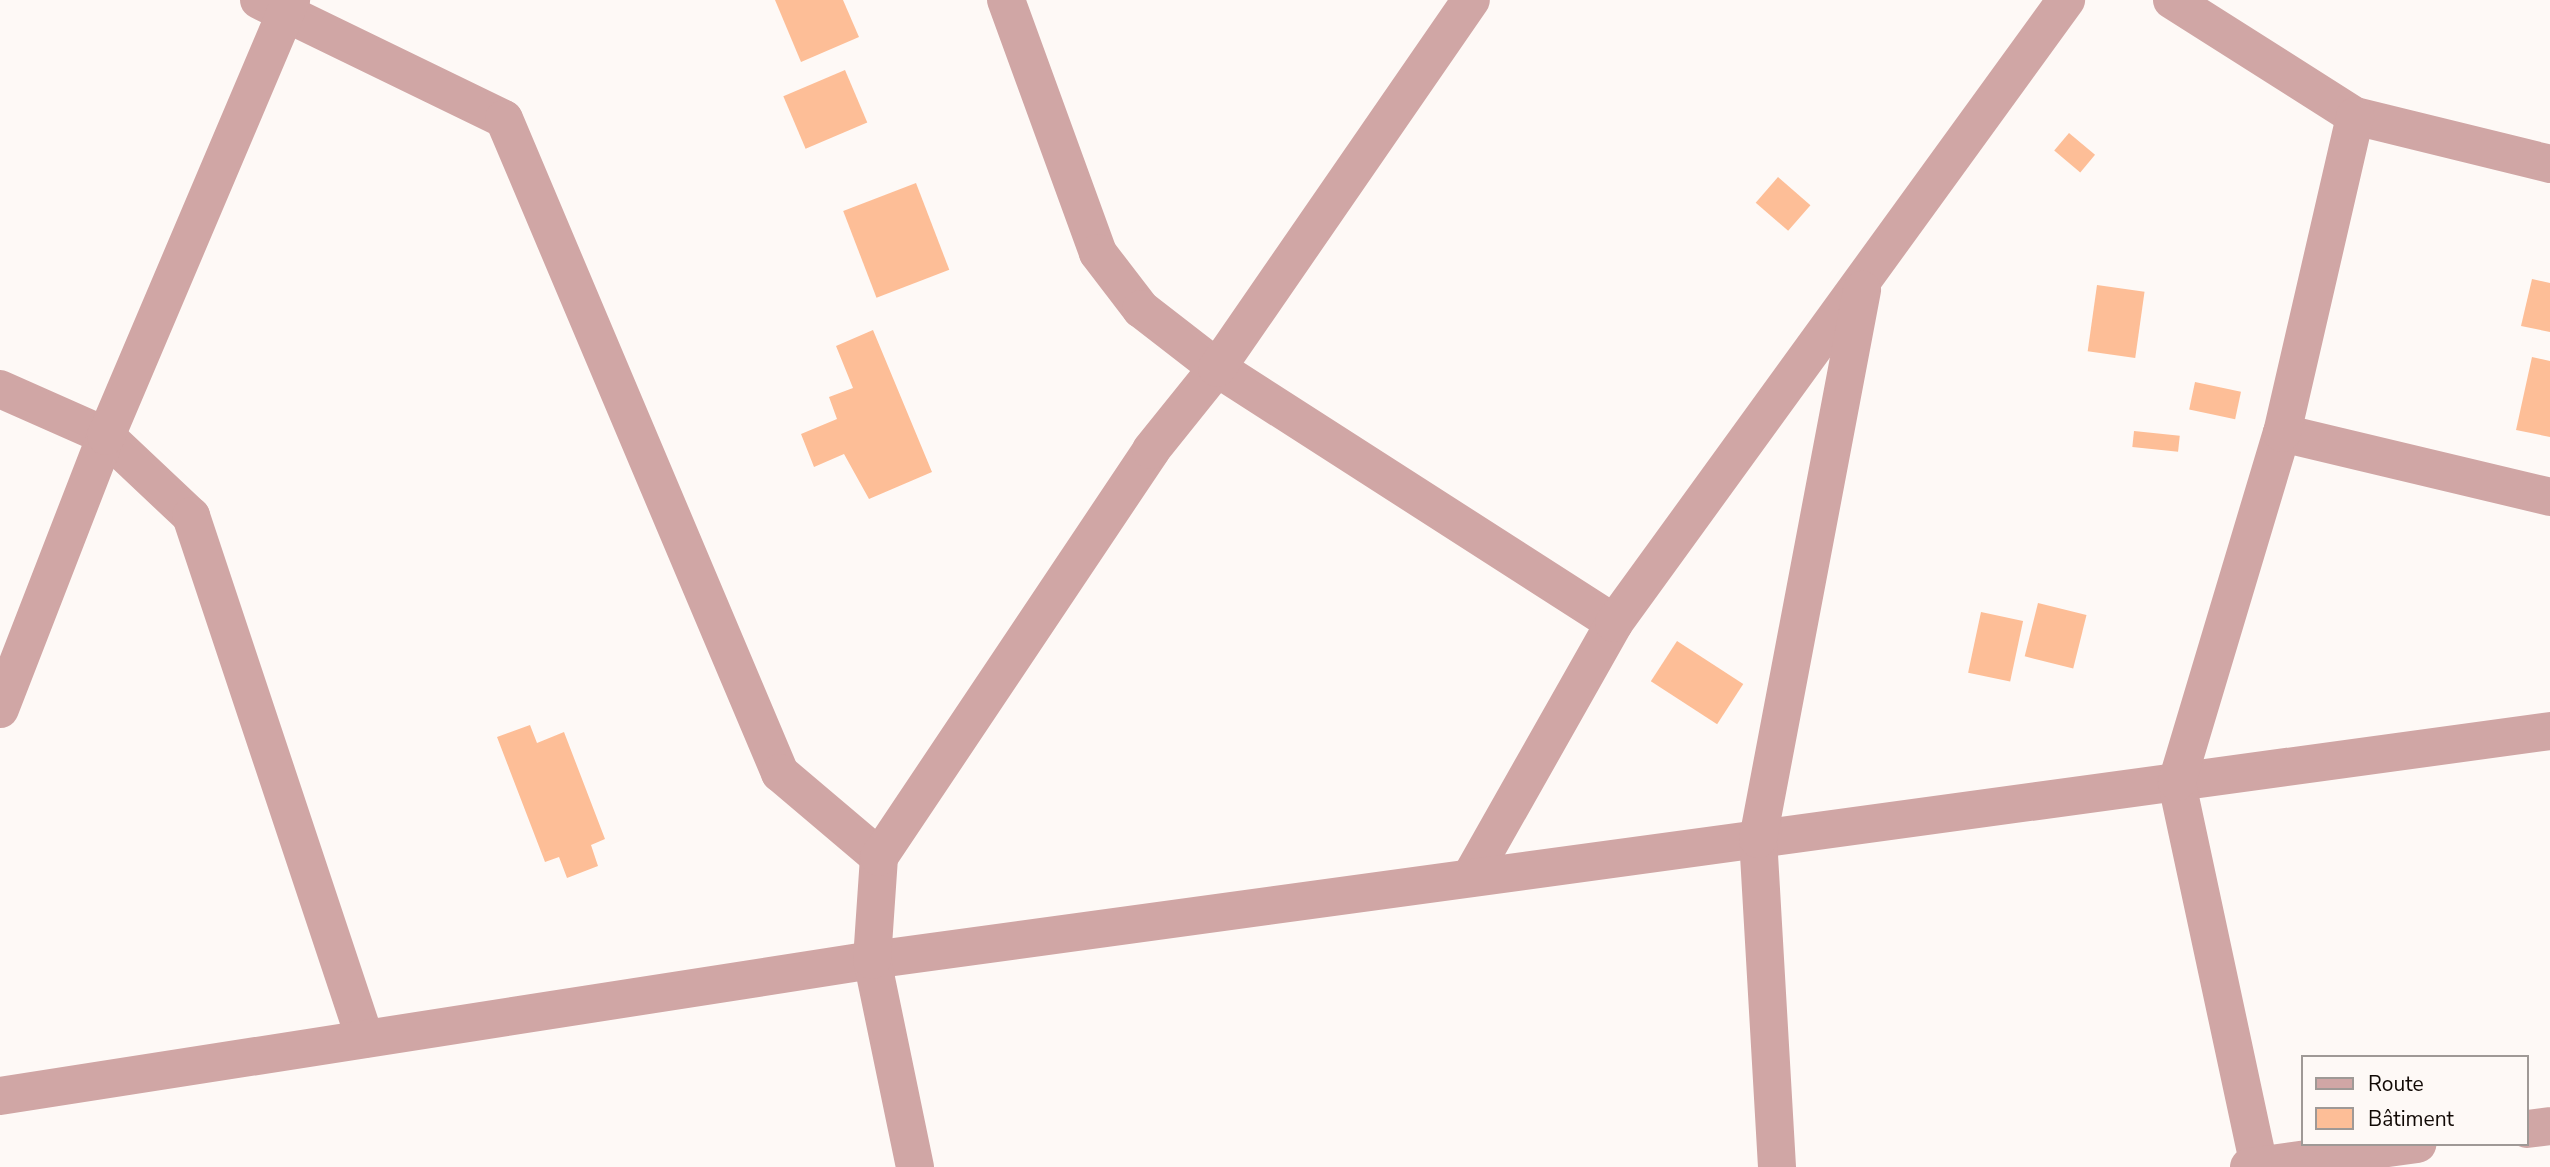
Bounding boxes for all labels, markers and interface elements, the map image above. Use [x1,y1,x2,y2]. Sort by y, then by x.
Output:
legend [2302,1055,2529,1146]
text: Route [2368,1070,2424,1098]
text: Bâtiment [2368,1105,2454,1133]

